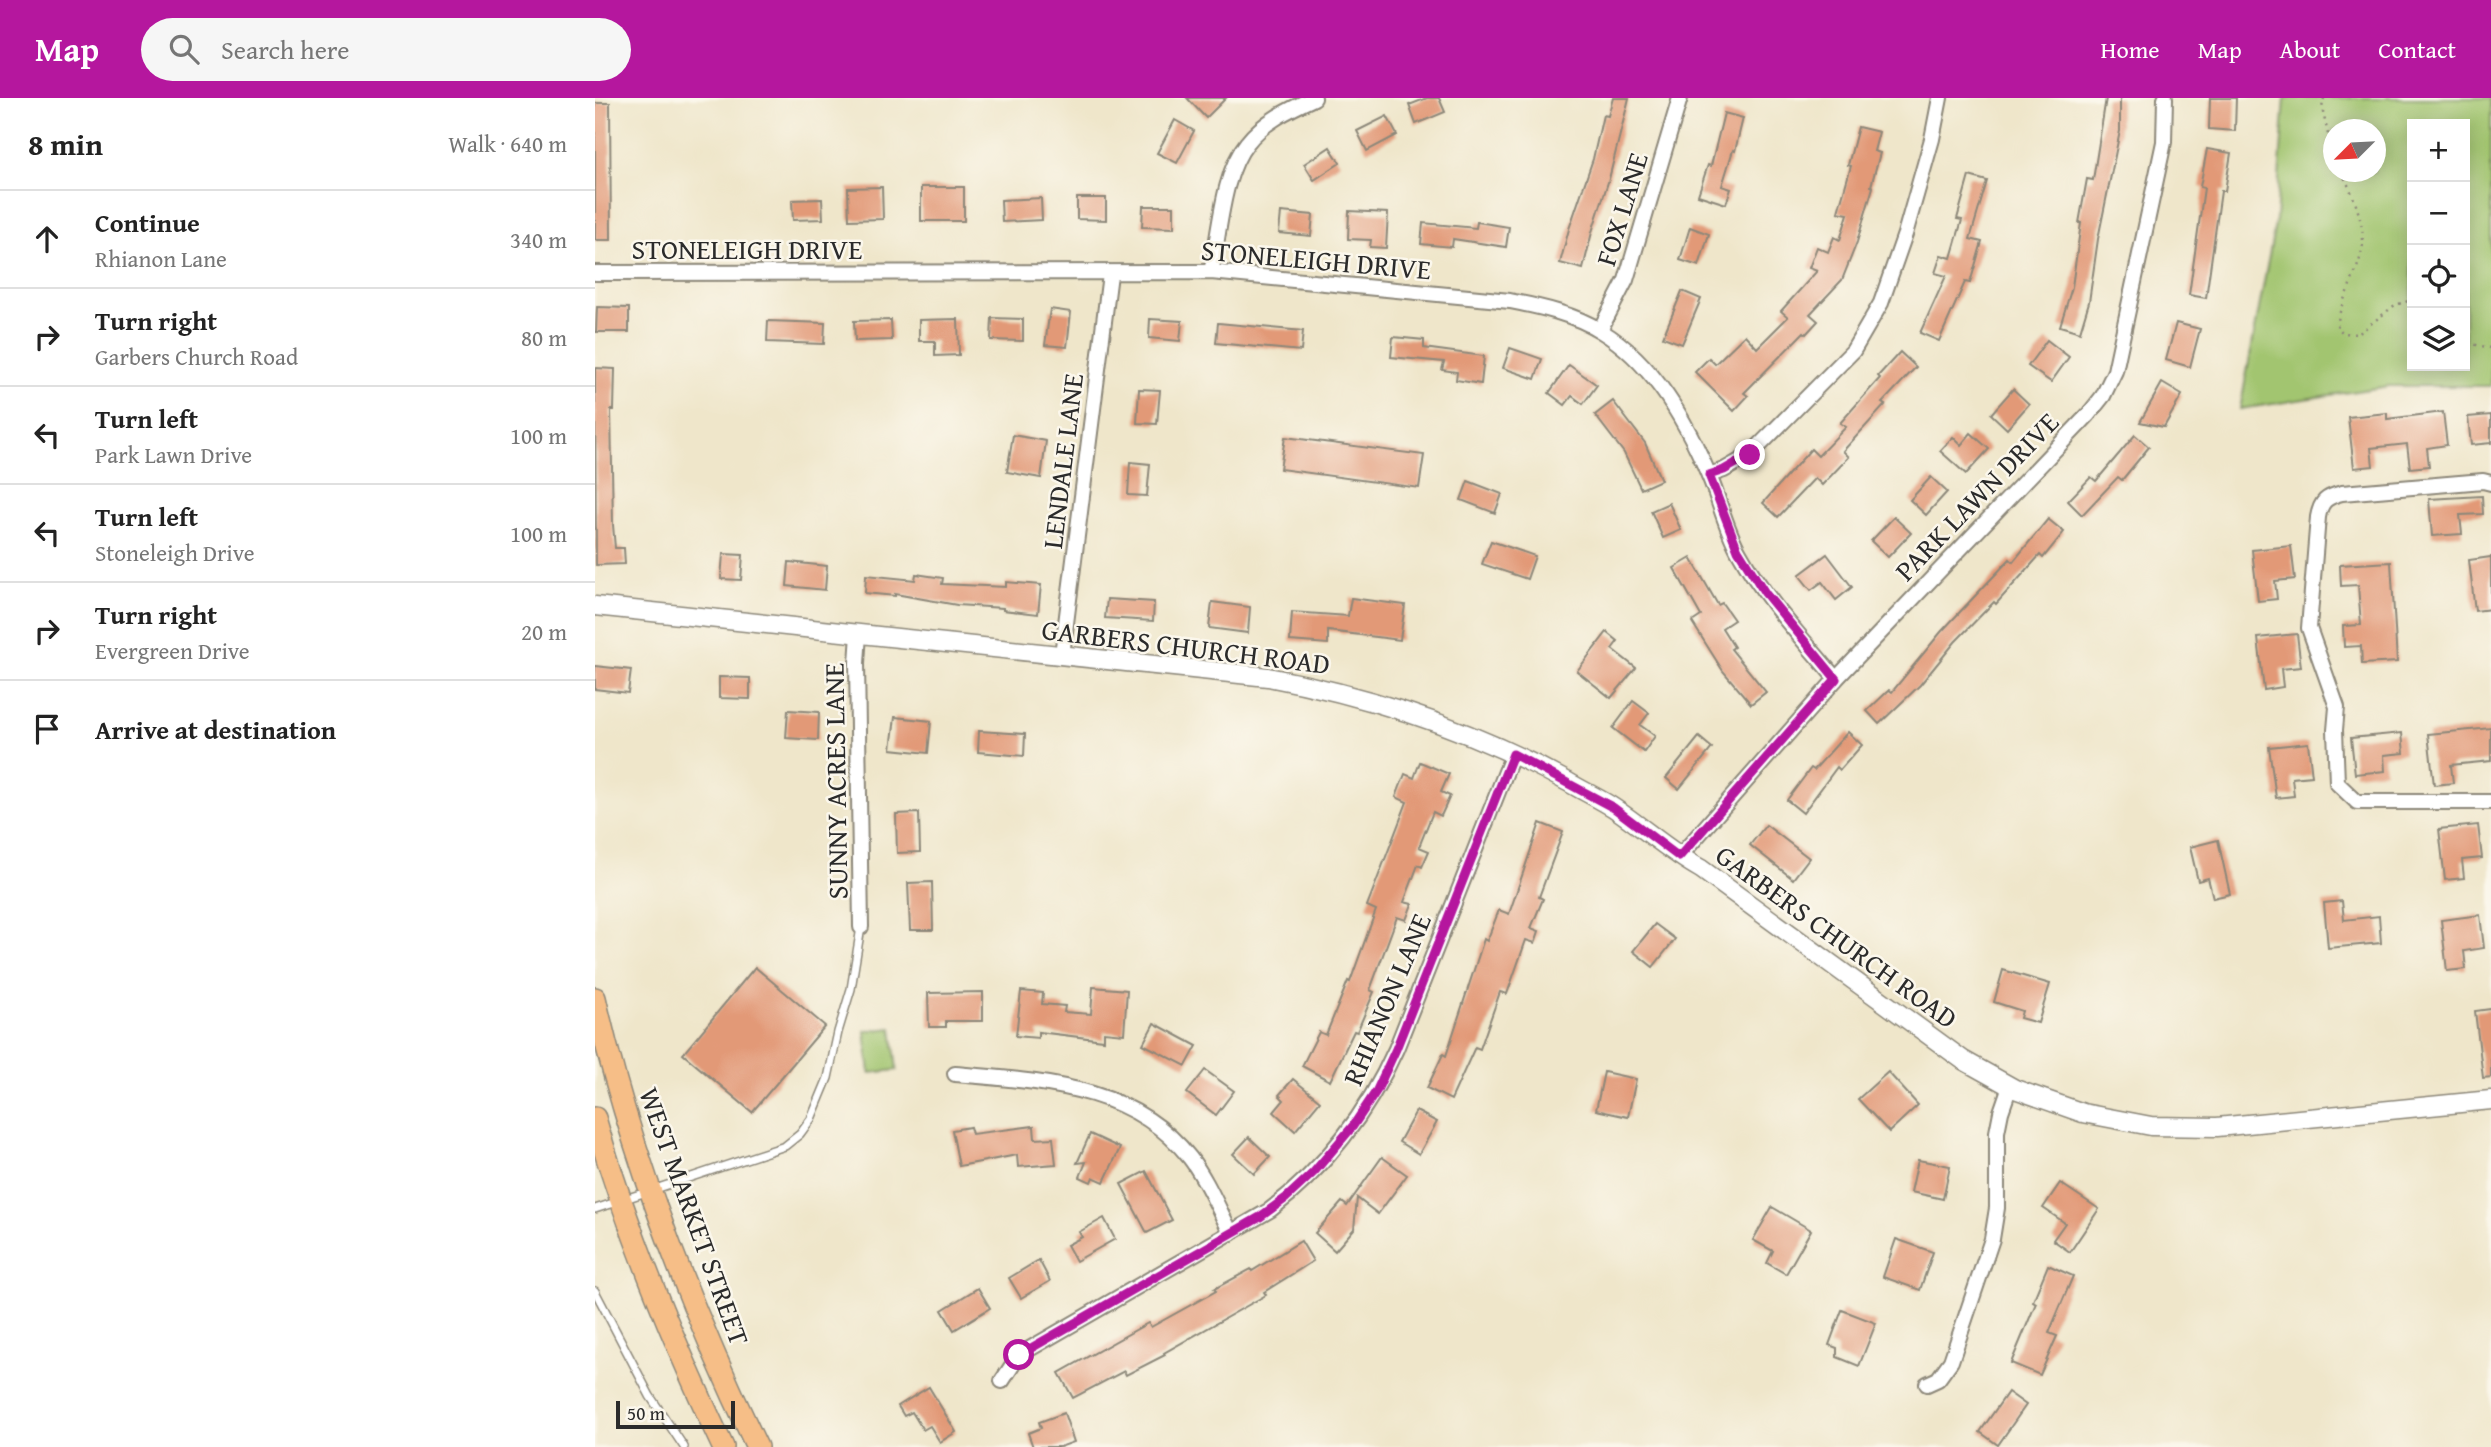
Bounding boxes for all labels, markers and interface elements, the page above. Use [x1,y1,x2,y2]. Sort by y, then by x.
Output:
search box [141,18,631,81]
text: Map [35,25,99,73]
icon: search [165,30,203,68]
text: Search here [221,30,349,69]
text: Home [2101,32,2160,67]
text: Map [2198,32,2242,67]
text: About [2280,32,2340,67]
text: Contact [2378,32,2456,67]
north arrow [2323,119,2386,182]
map controls [2407,119,2470,371]
button: + [2407,119,2470,182]
text: 8 min [28,122,103,166]
text: Walk · 640 m [448,127,567,160]
street label: FOX LANE [1584,147,1658,271]
button: − [2407,182,2470,245]
text: Continue [95,203,200,242]
icon: ahead [28,220,66,258]
text: 340 m [510,223,567,256]
street label: STONELEIGH DRIVE [632,228,862,269]
street label: STONELEIGH DRIVE [1199,229,1433,289]
text: Rhianon Lane [95,242,227,275]
button: locate [2407,245,2470,308]
text: Turn right [95,301,217,340]
button: layers [2407,308,2470,371]
icon: right [28,318,66,356]
text: 80 m [521,321,567,354]
text: Garbers Church Road [95,340,298,373]
street label: LENDALE LANE [1031,371,1093,551]
text: Turn left [95,399,198,438]
street label: PARK LAWN DRIVE [1885,402,2067,590]
icon: left [28,416,66,454]
text: 100 m [510,419,567,452]
text: Park Lawn Drive [95,438,252,471]
route end [1734,439,1765,470]
text: Turn left [95,497,198,536]
icon: left [28,514,66,552]
text: 100 m [510,517,567,550]
text: Stoneleigh Drive [95,536,255,569]
text: Turn right [95,595,217,634]
street label: GARBERS CHURCH ROAD [1039,608,1333,684]
icon: right [28,612,66,650]
text: 20 m [521,615,567,648]
text: Evergreen Drive [95,634,250,667]
street label: SUNNY ACRES LANE [812,662,858,900]
icon: arrive [28,710,66,748]
text: Arrive at destination [95,710,336,749]
street label: GARBERS CHURCH ROAD [1708,834,1966,1038]
street label: RHIANON LANE [1331,907,1441,1091]
street label: WEST MARKET STREET [629,1081,761,1351]
route start [1003,1339,1034,1370]
scale bar [616,1398,735,1430]
text: 50 m [627,1399,665,1427]

